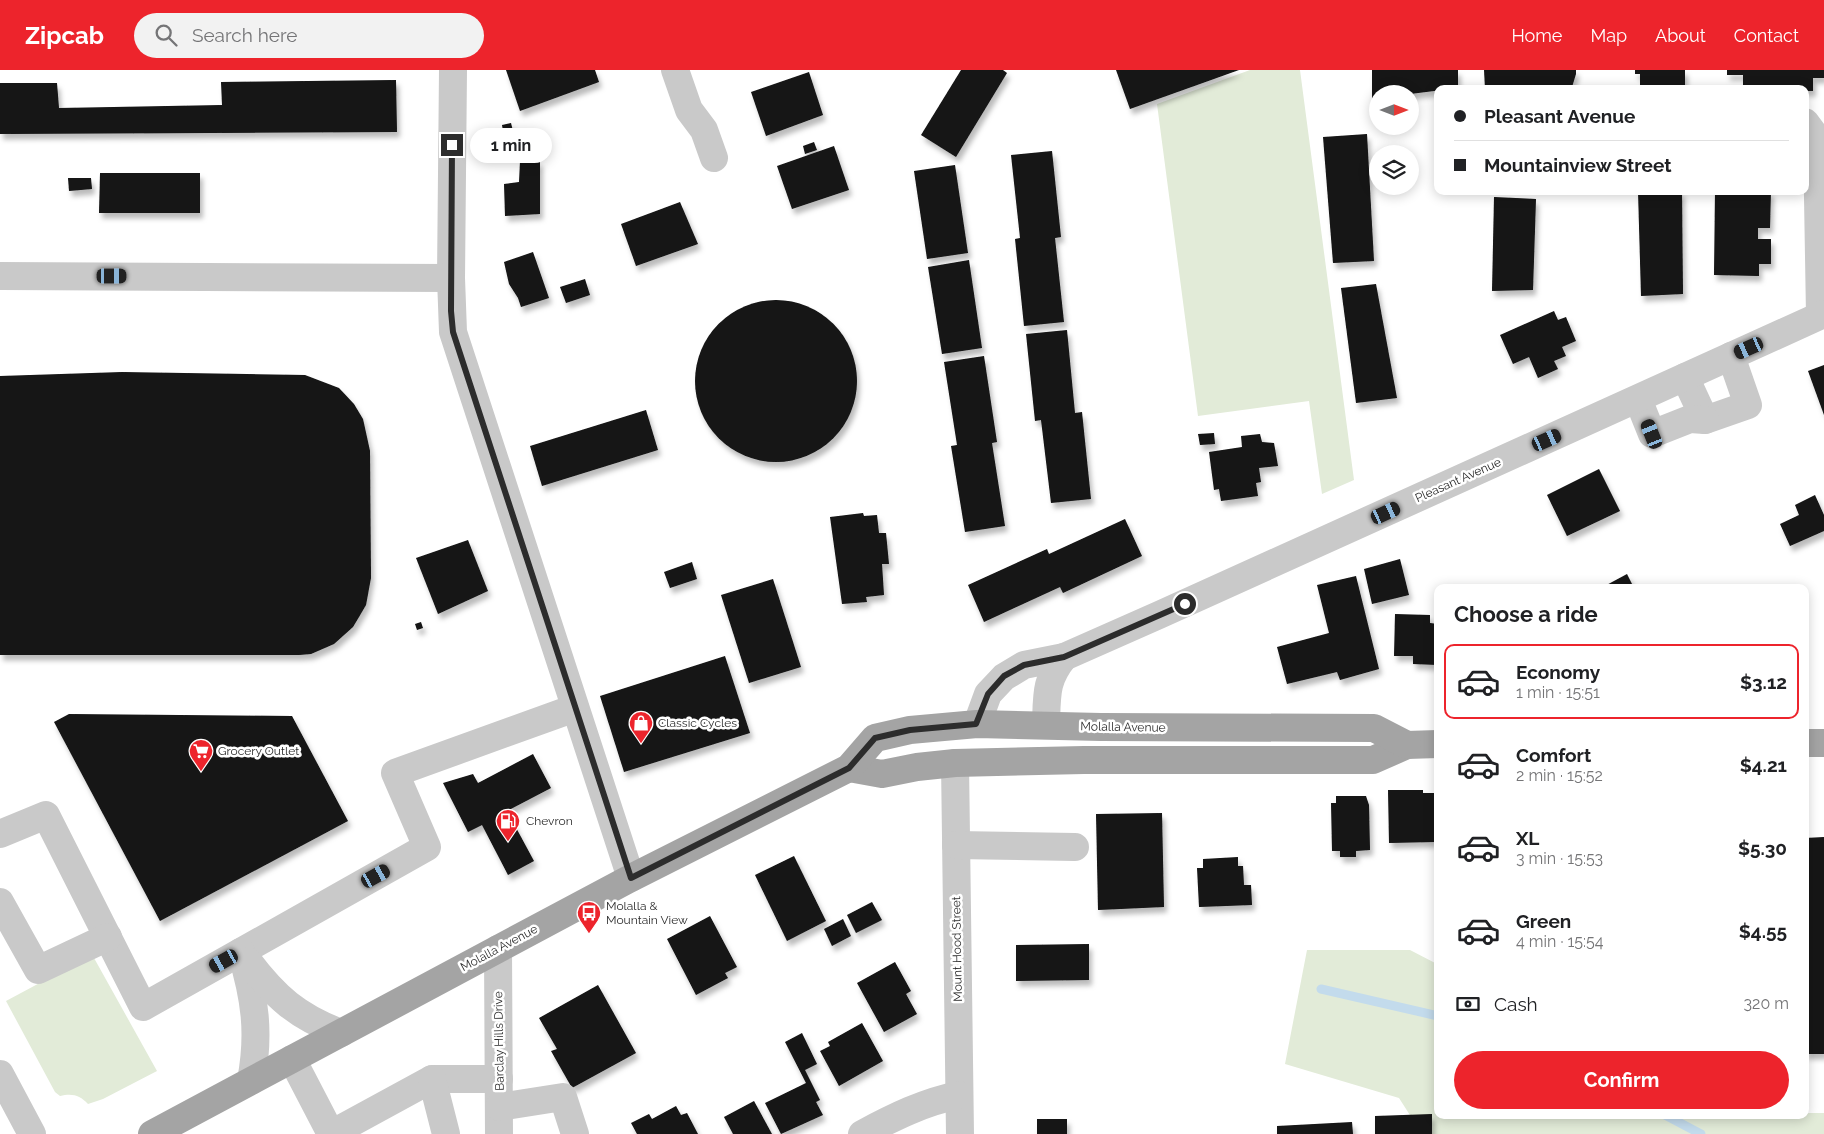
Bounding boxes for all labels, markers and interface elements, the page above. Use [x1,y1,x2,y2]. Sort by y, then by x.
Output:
search box [134,13,484,58]
text: Zipcab [25,21,104,50]
icon: search [152,21,180,49]
text: Search here [192,24,297,46]
text: Home [1511,25,1562,46]
text: Map [1590,25,1627,46]
text: About [1655,25,1706,46]
text: Contact [1734,25,1799,46]
north arrow [1369,85,1419,135]
map controls [1369,85,1419,195]
text: Pleasant Avenue [1484,105,1635,127]
callout: 1 min [470,128,552,162]
route end [441,134,463,156]
text: 1 min [491,136,531,155]
button: layers [1369,145,1419,195]
text: Mountainview Street [1484,154,1672,176]
car [97,269,127,284]
car [1732,335,1765,361]
car [1639,417,1664,451]
car [1530,427,1563,453]
street label: Pleasant Avenue [1413,455,1503,505]
car [1369,500,1402,526]
route start [1174,593,1196,615]
text: Choose a ride [1454,601,1598,627]
icon: car [1456,659,1501,704]
text: Economy [1516,661,1600,683]
text: $3.12 [1740,671,1787,693]
text: 1 min · 15:51 [1516,683,1600,702]
shop icon: Classic Cycles [628,710,654,744]
place label: Classic Cycles [658,716,737,730]
street label: Molalla Avenue [1080,719,1166,735]
supermarket icon: Grocery Outlet [188,738,214,772]
icon: car [1456,742,1501,787]
place label: Grocery Outlet [218,744,299,758]
text: Comfort [1516,744,1591,766]
text: $4.21 [1740,754,1787,776]
text: 2 min · 15:52 [1516,766,1603,785]
fuel station icon: Chevron [495,808,521,842]
place label: Chevron [526,814,573,828]
icon: car [1456,825,1501,870]
text: XL [1516,827,1539,849]
text: $5.30 [1738,837,1787,859]
text: 3 min · 15:53 [1516,849,1603,868]
car [359,862,392,890]
street label: Mount Hood Street [949,896,965,1002]
place label: Molalla & Mountain View [606,899,688,927]
bus stop icon: Molalla & Mountain View [576,900,602,934]
icon: car [1456,908,1501,953]
text: Green [1516,910,1571,932]
text: $4.55 [1739,920,1787,942]
street label: Molalla Avenue [458,922,540,974]
text: 4 min · 15:54 [1516,932,1604,951]
car [207,947,240,975]
icon: cash [1454,990,1482,1018]
street label: Barclay Hills Drive [491,991,507,1091]
text: Cash [1494,993,1538,1015]
text: 320 m [1744,994,1789,1013]
button: Confirm [1454,1051,1789,1109]

